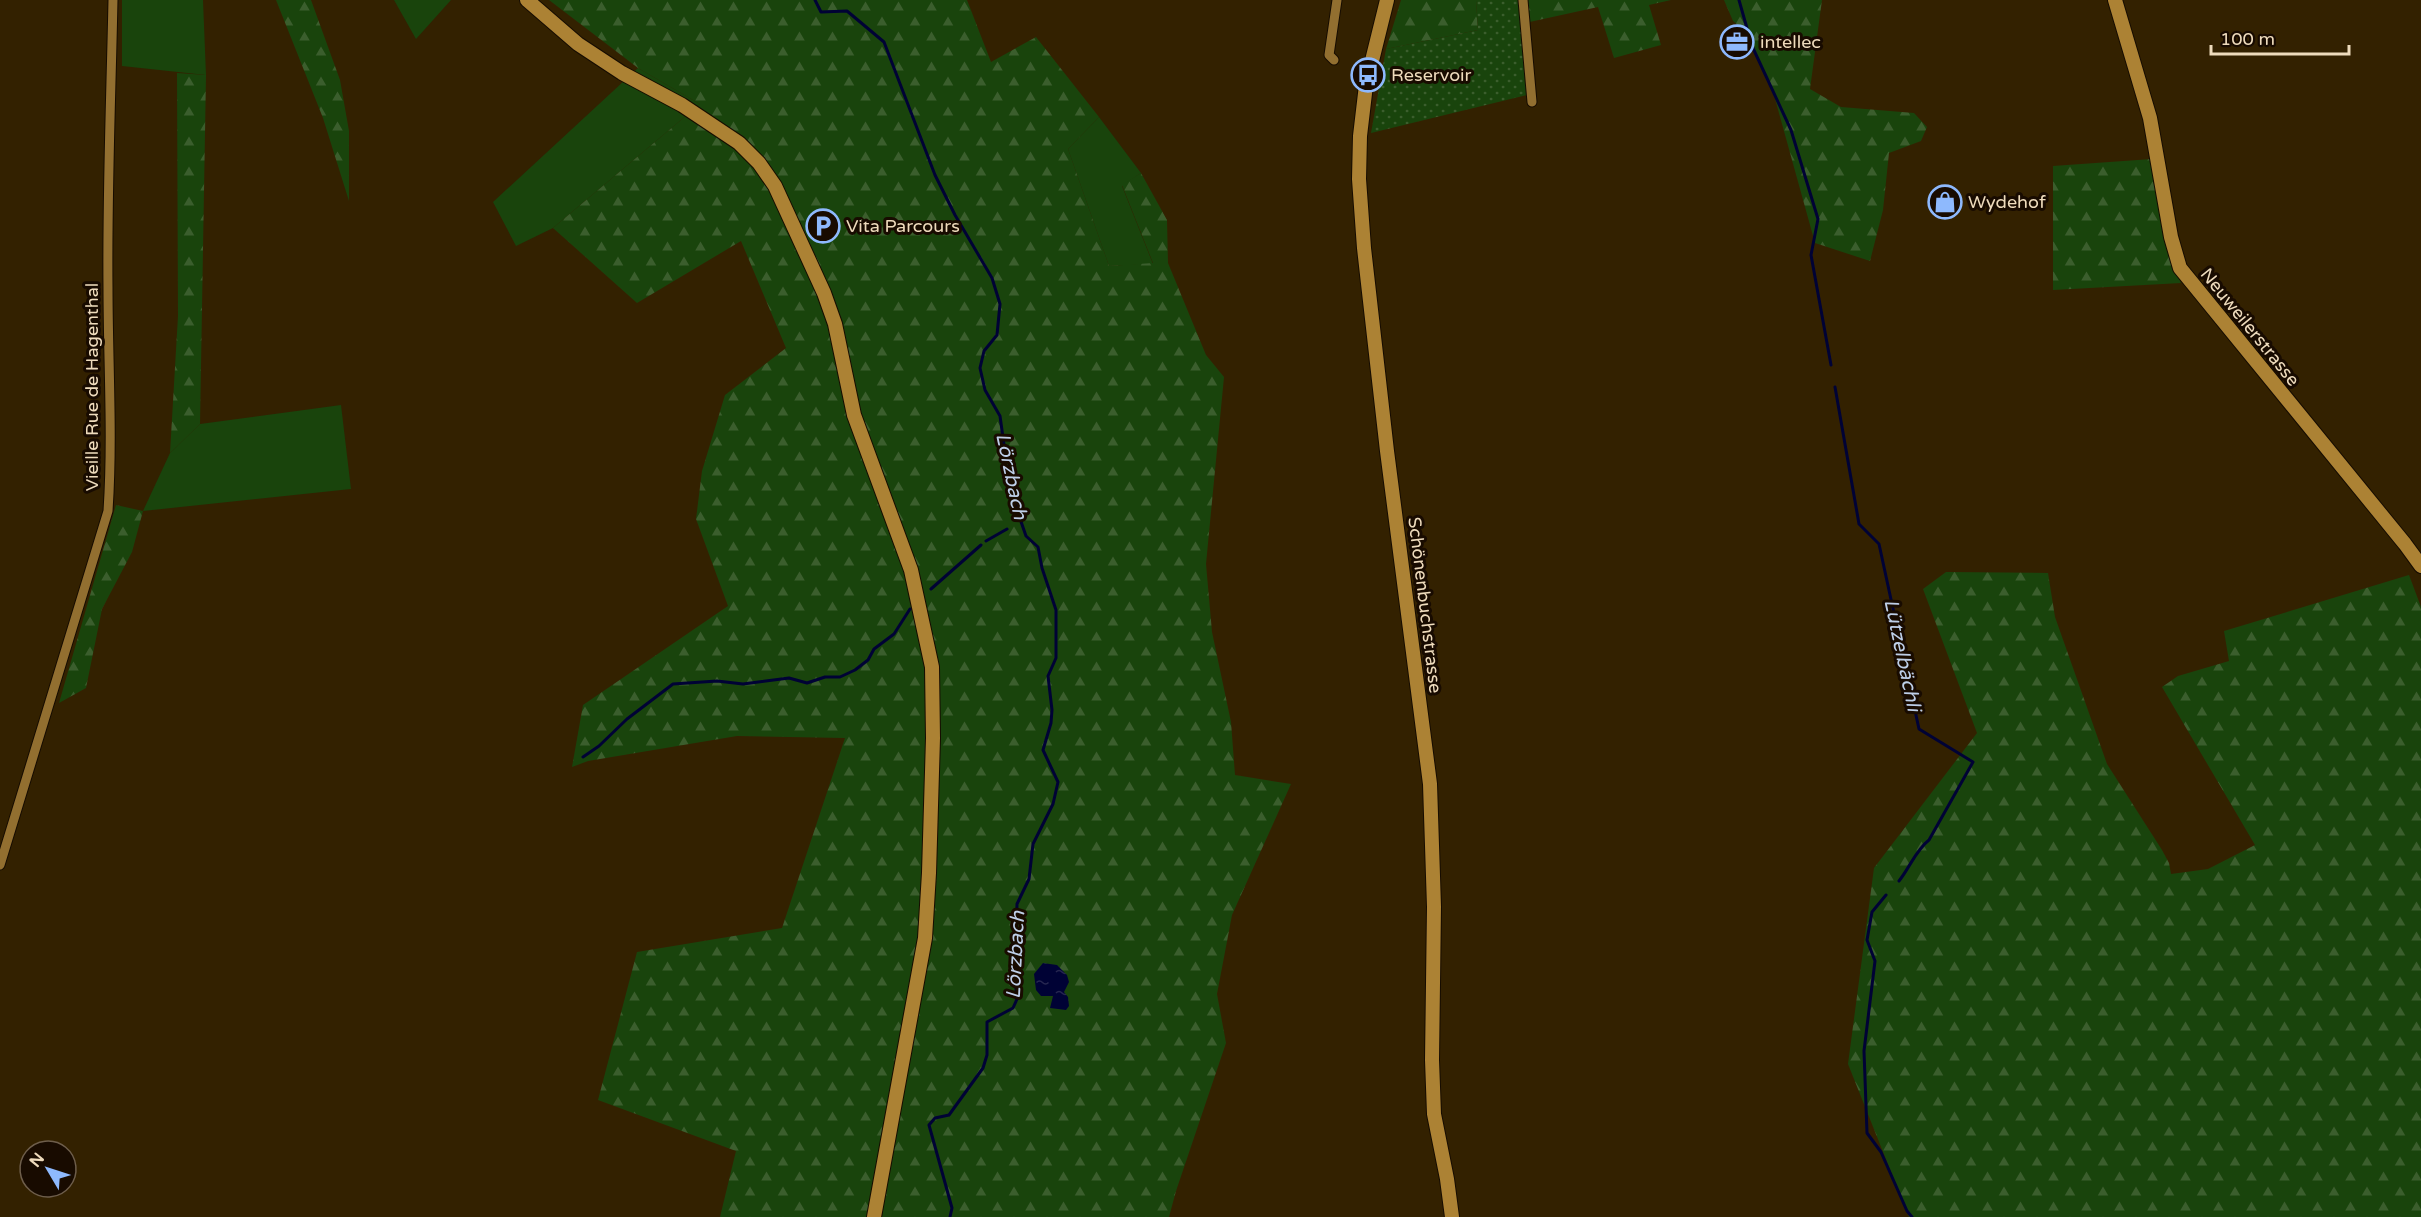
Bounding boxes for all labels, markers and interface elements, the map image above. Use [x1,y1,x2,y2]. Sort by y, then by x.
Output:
scale bar [2211,18,2349,56]
office icon: intellec [1719,24,1755,60]
text: 100 m [2220,28,2275,50]
place label: intellec [1760,31,1821,53]
bus stop icon: Reservoir [1350,57,1386,93]
place label: Reservoir [1391,64,1472,86]
shop icon: Wydehof [1927,184,1963,220]
place label: Wydehof [1968,191,2046,213]
parking icon: Vita Parcours [805,208,841,244]
place label: Vita Parcours [846,215,960,237]
street label: Neuweilerstrasse [2196,263,2304,391]
street label: Vieille Rue de Hagenthal [81,283,103,491]
water label: Lörzbach [990,431,1032,523]
street label: Schönenbuchstrasse [1403,516,1447,694]
water label: Lützelbächli [1878,597,1926,717]
water label: Lörzbach [1002,910,1030,1000]
north arrow [18,1139,78,1199]
text: N [25,1149,49,1171]

